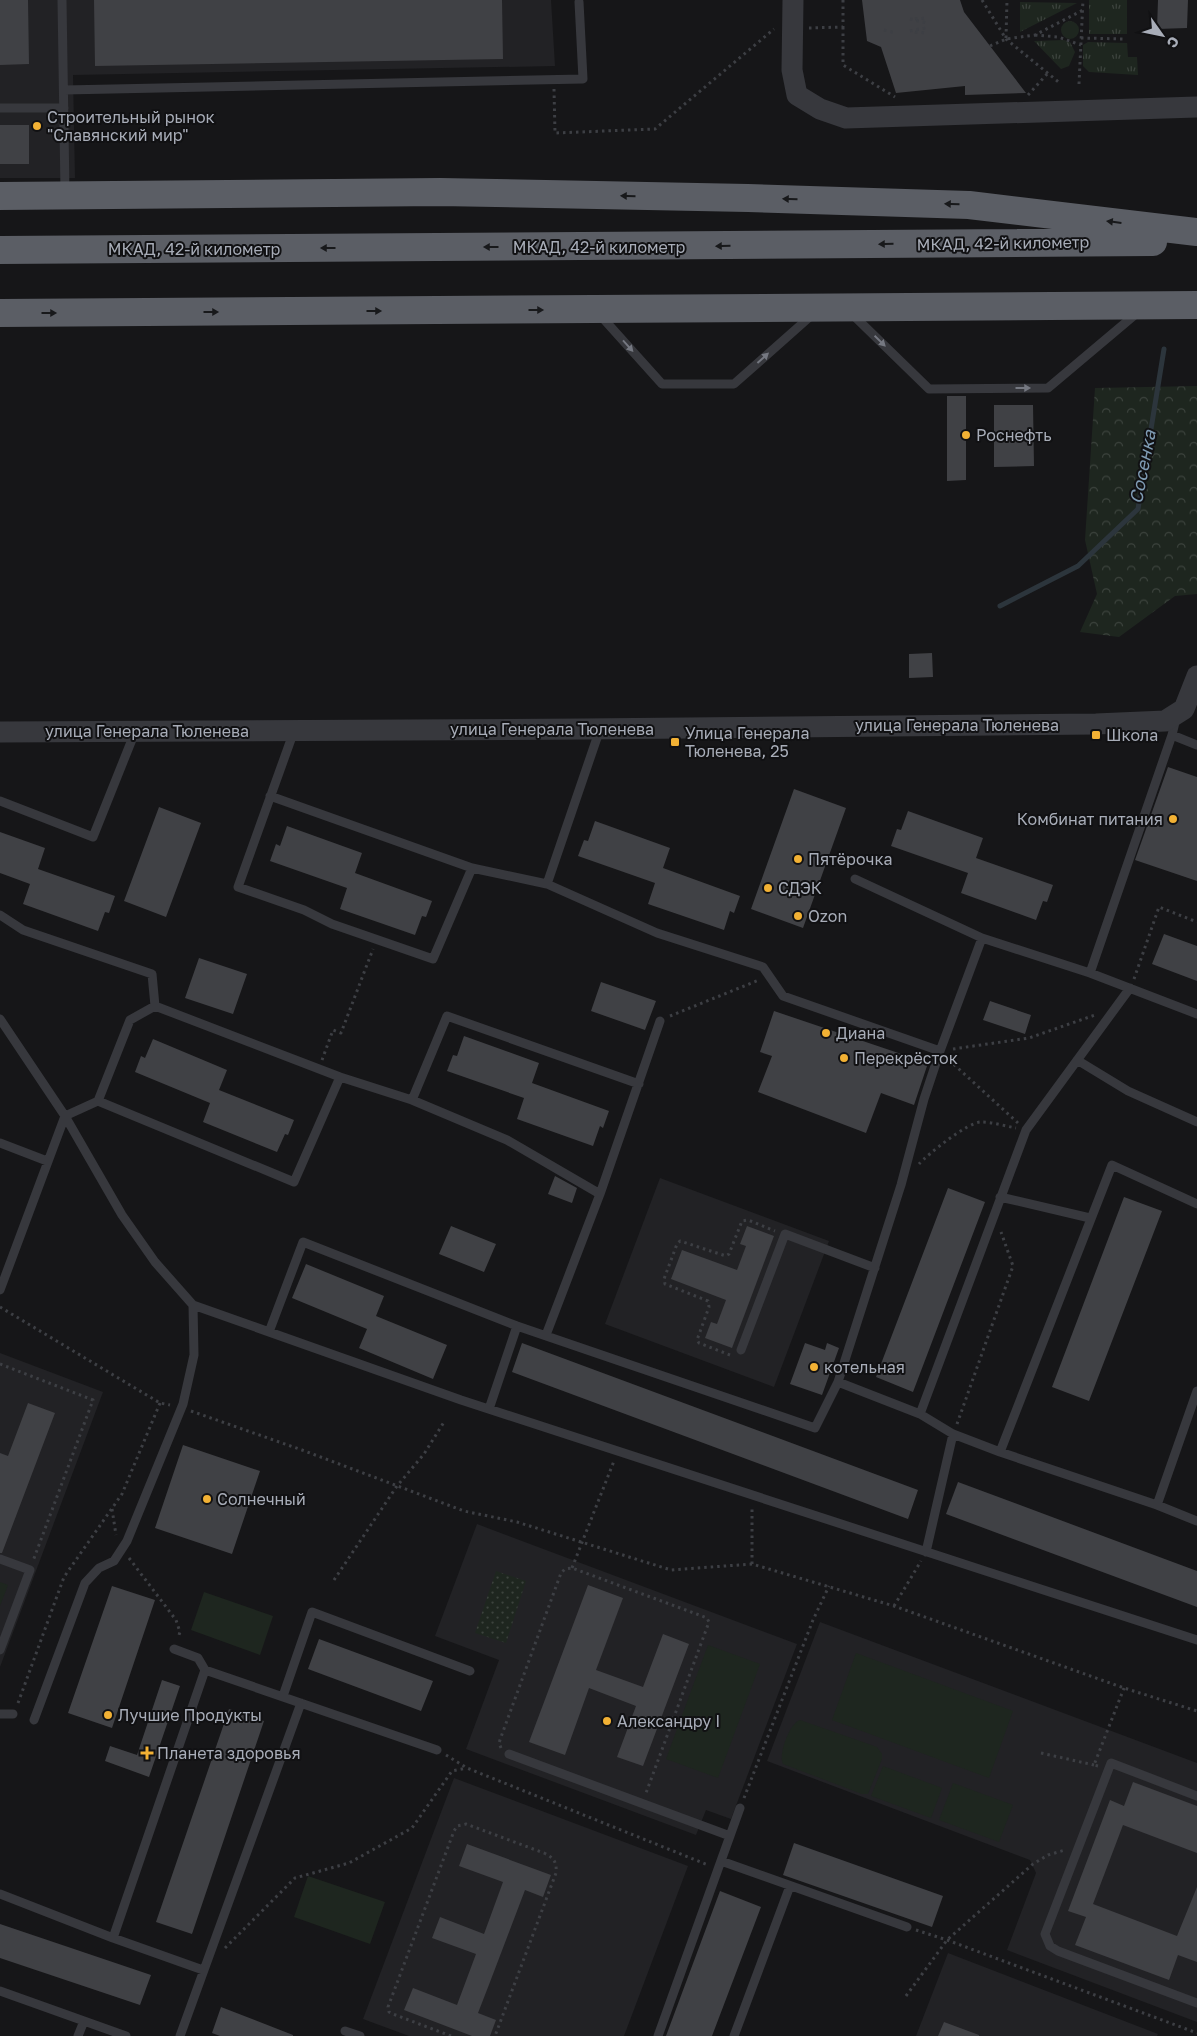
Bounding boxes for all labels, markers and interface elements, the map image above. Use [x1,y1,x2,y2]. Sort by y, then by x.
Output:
north arrow [1137,10,1187,60]
text: С [1163,34,1183,51]
place label: Строительный рынок "Славянский мир" [47,107,215,145]
marker: Строительный рынок "Славянский мир" [31,120,43,132]
one-way arrow [619,192,635,200]
one-way arrow [782,195,798,203]
one-way arrow [944,200,960,208]
one-way arrow [1106,218,1122,226]
street label: МКАД, 42-й километр [916,231,1090,255]
street label: МКАД, 42-й километр [513,237,686,257]
street label: МКАД, 42-й километр [108,239,281,259]
one-way arrow [878,240,894,248]
one-way arrow [715,242,731,250]
one-way arrow [483,244,499,252]
one-way arrow [320,245,336,253]
one-way arrow [528,306,544,314]
one-way arrow [366,307,382,315]
one-way arrow [203,308,219,316]
one-way arrow [41,309,57,317]
one-way arrow [874,335,886,347]
one-way arrow [622,339,634,351]
one-way arrow [757,352,769,364]
one-way arrow [1016,384,1032,392]
place label: Роснефть [976,425,1052,445]
water label: Сосенка [1124,427,1160,506]
marker: Роснефть [960,429,972,441]
street label: улица Генерала Тюленева [855,715,1059,735]
street label: улица Генерала Тюленева [450,719,654,739]
street label: улица Генерала Тюленева [45,721,249,741]
place label: Улица Генерала Тюленева, 25 [685,723,809,761]
place label: Школа [1106,725,1158,745]
marker: Школа [1090,729,1102,741]
marker: Улица Генерала Тюленева, 25 [669,736,681,748]
place label: Комбинат питания [1017,809,1163,829]
marker: Комбинат питания [1167,813,1179,825]
place label: Пятёрочка [808,849,892,869]
marker: Пятёрочка [792,853,804,865]
place label: СДЭК [778,878,822,898]
marker: СДЭК [762,882,774,894]
place label: Ozon [808,906,847,926]
marker: Ozon [792,910,804,922]
place label: Диана [836,1023,885,1043]
marker: Диана [820,1027,832,1039]
place label: Перекрёсток [854,1048,958,1068]
marker: Перекрёсток [838,1052,850,1064]
place label: котельная [824,1357,905,1377]
marker: котельная [808,1361,820,1373]
place label: Солнечный [217,1489,306,1509]
marker: Солнечный [201,1493,213,1505]
place label: Лучшие Продукты [118,1705,262,1725]
marker: Лучшие Продукты [102,1709,114,1721]
place label: Александру I [617,1711,720,1731]
marker: Александру I [601,1715,613,1727]
place label: Планета здоровья [157,1743,301,1763]
marker: Планета здоровья [141,1747,153,1759]

